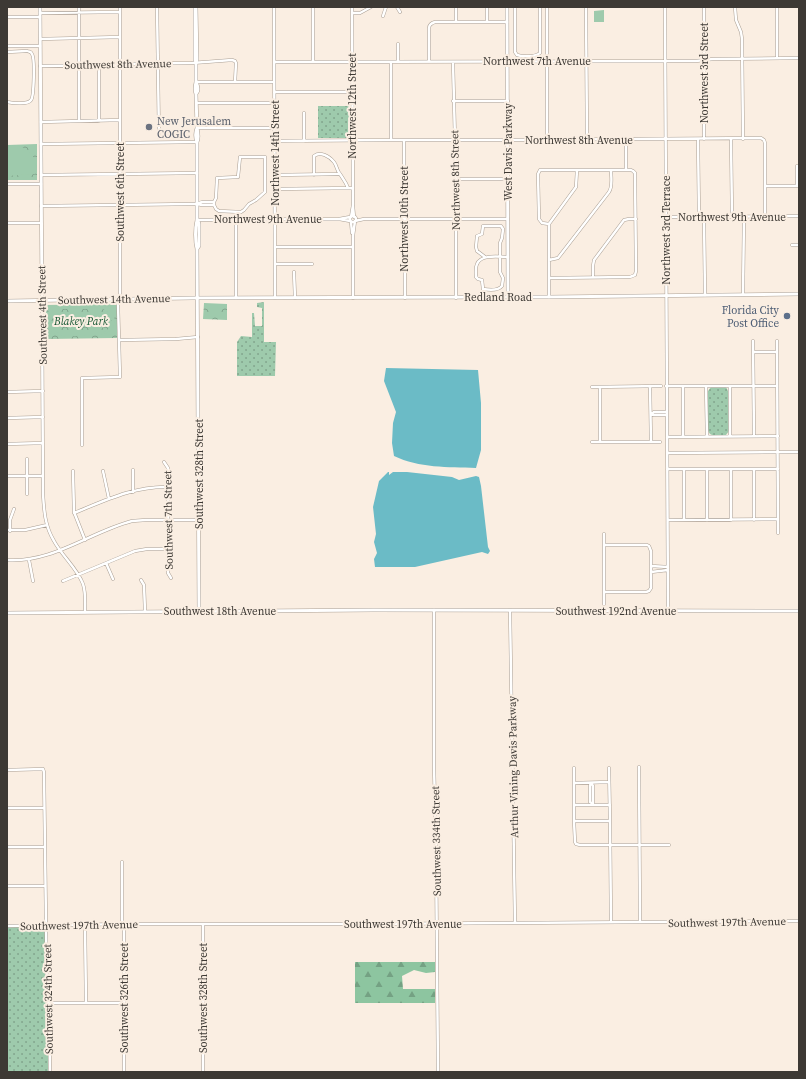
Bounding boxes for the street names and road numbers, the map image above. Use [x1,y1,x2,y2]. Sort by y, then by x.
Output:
street label: Northwest 3rd Street [697,22,712,123]
street label: Northwest 12th Street [345,53,360,159]
street label: Northwest 7th Avenue [483,54,591,69]
street label: Southwest 8th Avenue [64,56,172,73]
street label: Northwest 14th Street [268,100,283,206]
street label: West Davis Parkway [501,103,516,201]
street label: Northwest 8th Street [447,129,464,230]
street label: Northwest 8th Avenue [525,133,633,148]
street label: Southwest 6th Street [113,142,128,242]
street label: Northwest 10th Street [397,166,412,272]
street label: Northwest 3rd Terrace [659,175,674,285]
street label: Northwest 9th Avenue [678,210,786,225]
street label: Northwest 9th Avenue [214,212,322,227]
street label: Southwest 4th Street [34,265,51,365]
street label: Redland Road [464,290,533,305]
street label: Southwest 14th Avenue [58,291,171,308]
street label: Southwest 328th Street [192,418,207,529]
street label: Southwest 7th Street [160,470,177,570]
street label: Southwest 18th Avenue [164,604,277,619]
street label: Southwest 192nd Avenue [556,604,677,619]
street label: Arthur Vining Davis Parkway [505,695,522,838]
street label: Southwest 334th Street [428,785,445,896]
street label: Southwest 197th Avenue [668,914,786,931]
street label: Southwest 197th Avenue [20,917,138,934]
street label: Southwest 197th Avenue [344,917,462,932]
street label: Southwest 326th Street [117,942,132,1053]
street label: Southwest 328th Street [196,942,211,1053]
street label: Southwest 324th Street [40,943,57,1054]

